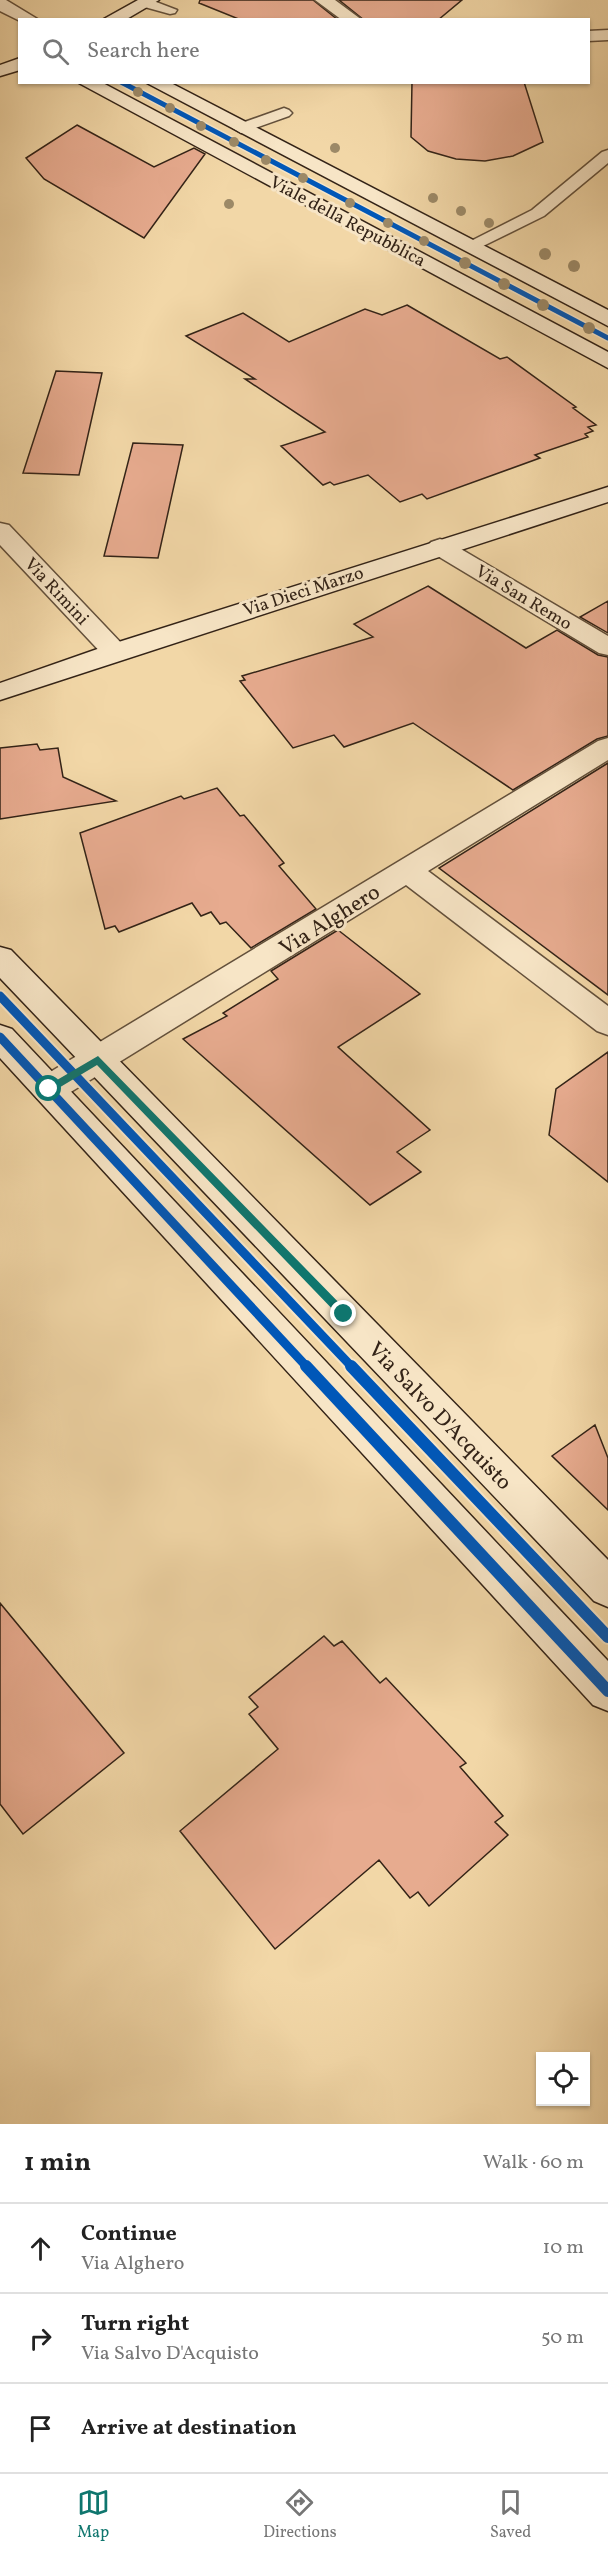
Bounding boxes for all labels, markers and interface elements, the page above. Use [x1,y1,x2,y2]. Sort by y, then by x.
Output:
search box [18,18,590,84]
icon: search [39,35,72,68]
text: Search here [87,36,200,67]
street label: Viale della Repubblica [265,171,430,274]
street label: Via Rimini [18,553,94,632]
street label: Via San Remo [470,560,576,637]
street label: Via Dieci Marzo [240,561,367,624]
street label: Via Alghero [274,878,387,964]
route start [35,1075,61,1101]
route end [330,1300,356,1326]
street label: Via Salvo D'Acquisto [360,1336,518,1498]
map controls [536,2052,590,2106]
button: locate [536,2052,590,2106]
text: 1 min [24,2145,91,2181]
text: Walk · 60 m [483,2149,584,2177]
text: Continue [81,2219,177,2250]
icon: ahead [24,2232,57,2265]
text: 10 m [543,2234,584,2262]
text: Via Alghero [81,2250,184,2278]
text: Turn right [81,2309,189,2340]
icon: right [24,2322,57,2355]
text: 50 m [541,2324,584,2352]
text: Via Salvo D'Acquisto [81,2340,259,2368]
icon: arrive [24,2412,57,2445]
text: Arrive at destination [81,2413,297,2444]
tab: Map [77,2486,110,2544]
tab: Directions [263,2486,337,2544]
tab: Saved [490,2486,531,2544]

